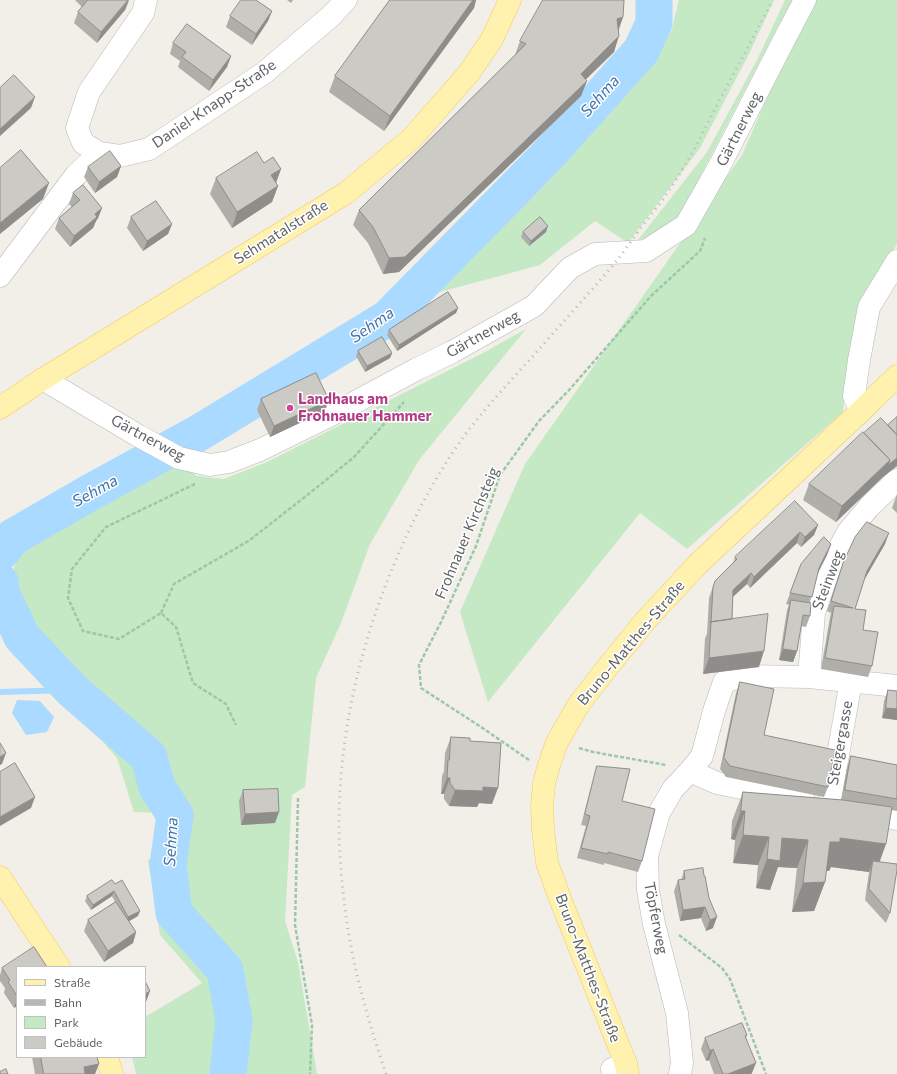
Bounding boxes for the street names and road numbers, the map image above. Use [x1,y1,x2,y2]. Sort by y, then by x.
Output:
street label: Daniel-Knapp-Straße [149,56,279,152]
street label: Gärtnerweg [713,89,765,169]
street label: Sehmatalstraße [231,196,331,268]
street label: Gärtnerweg [443,306,523,362]
street label: Gärtnerweg [108,411,188,465]
street label: Frohnauer Kirchsteig [431,464,503,602]
street label: Steinweg [808,548,848,612]
street label: Bruno-Matthes-Straße [574,577,688,709]
street label: Steigergasse [824,699,856,787]
street label: Töpferweg [640,880,672,956]
street label: Bruno-Matthes-Straße [551,891,625,1045]

